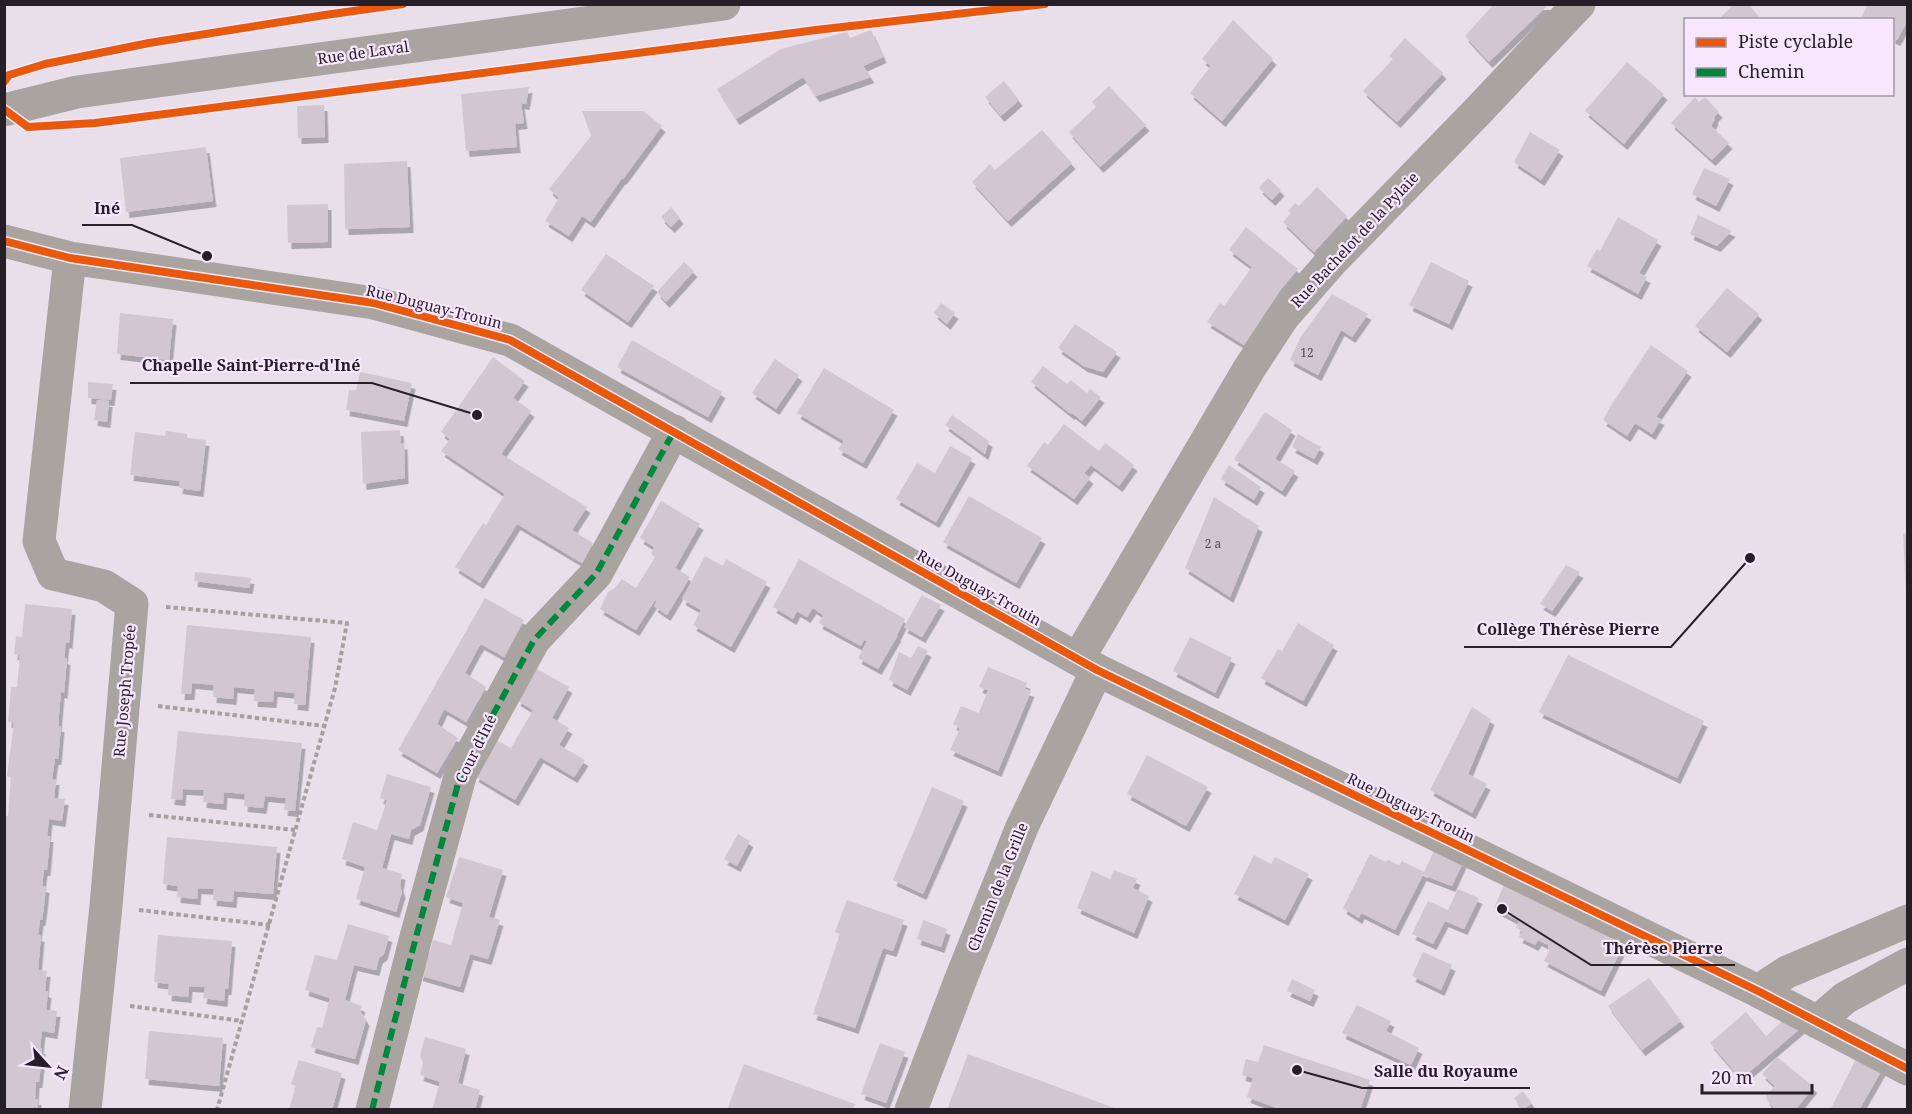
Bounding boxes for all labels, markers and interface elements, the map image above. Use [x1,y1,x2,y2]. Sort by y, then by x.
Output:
legend [1684,18,1894,96]
text: Piste cyclable [1738,29,1853,53]
street label: Rue de Laval [316,36,410,68]
text: Chemin [1738,59,1805,83]
street label: Rue Bachelot de la Pylaie [1286,167,1422,311]
callout: Iné [82,191,132,225]
text: Iné [94,197,120,219]
street label: Rue Duguay-Trouin [364,279,505,333]
house number: 12 [1300,344,1314,361]
callout: Chapelle Saint-Pierre-d'Iné [130,349,372,383]
text: Chapelle Saint-Pierre-d'Iné [142,354,360,376]
house number: 2 a [1205,535,1222,552]
street label: Rue Duguay-Trouin [914,545,1046,630]
callout: Collège Thérèse Pierre [1464,613,1671,647]
text: Collège Thérèse Pierre [1477,618,1659,640]
street label: Rue Joseph Tropée [108,624,140,758]
street label: Cour d'Iné [450,711,500,786]
street label: Rue Duguay-Trouin [1344,768,1479,847]
street label: Chemin de la Grille [962,819,1032,954]
callout: Thérèse Pierre [1591,931,1735,965]
text: Thérèse Pierre [1603,937,1723,959]
north arrow [18,1036,78,1096]
callout: Salle du Royaume [1362,1054,1530,1088]
scale bar [1702,1057,1812,1095]
text: Salle du Royaume [1374,1060,1518,1082]
text: N [49,1062,74,1084]
text: 20 m [1711,1065,1753,1089]

